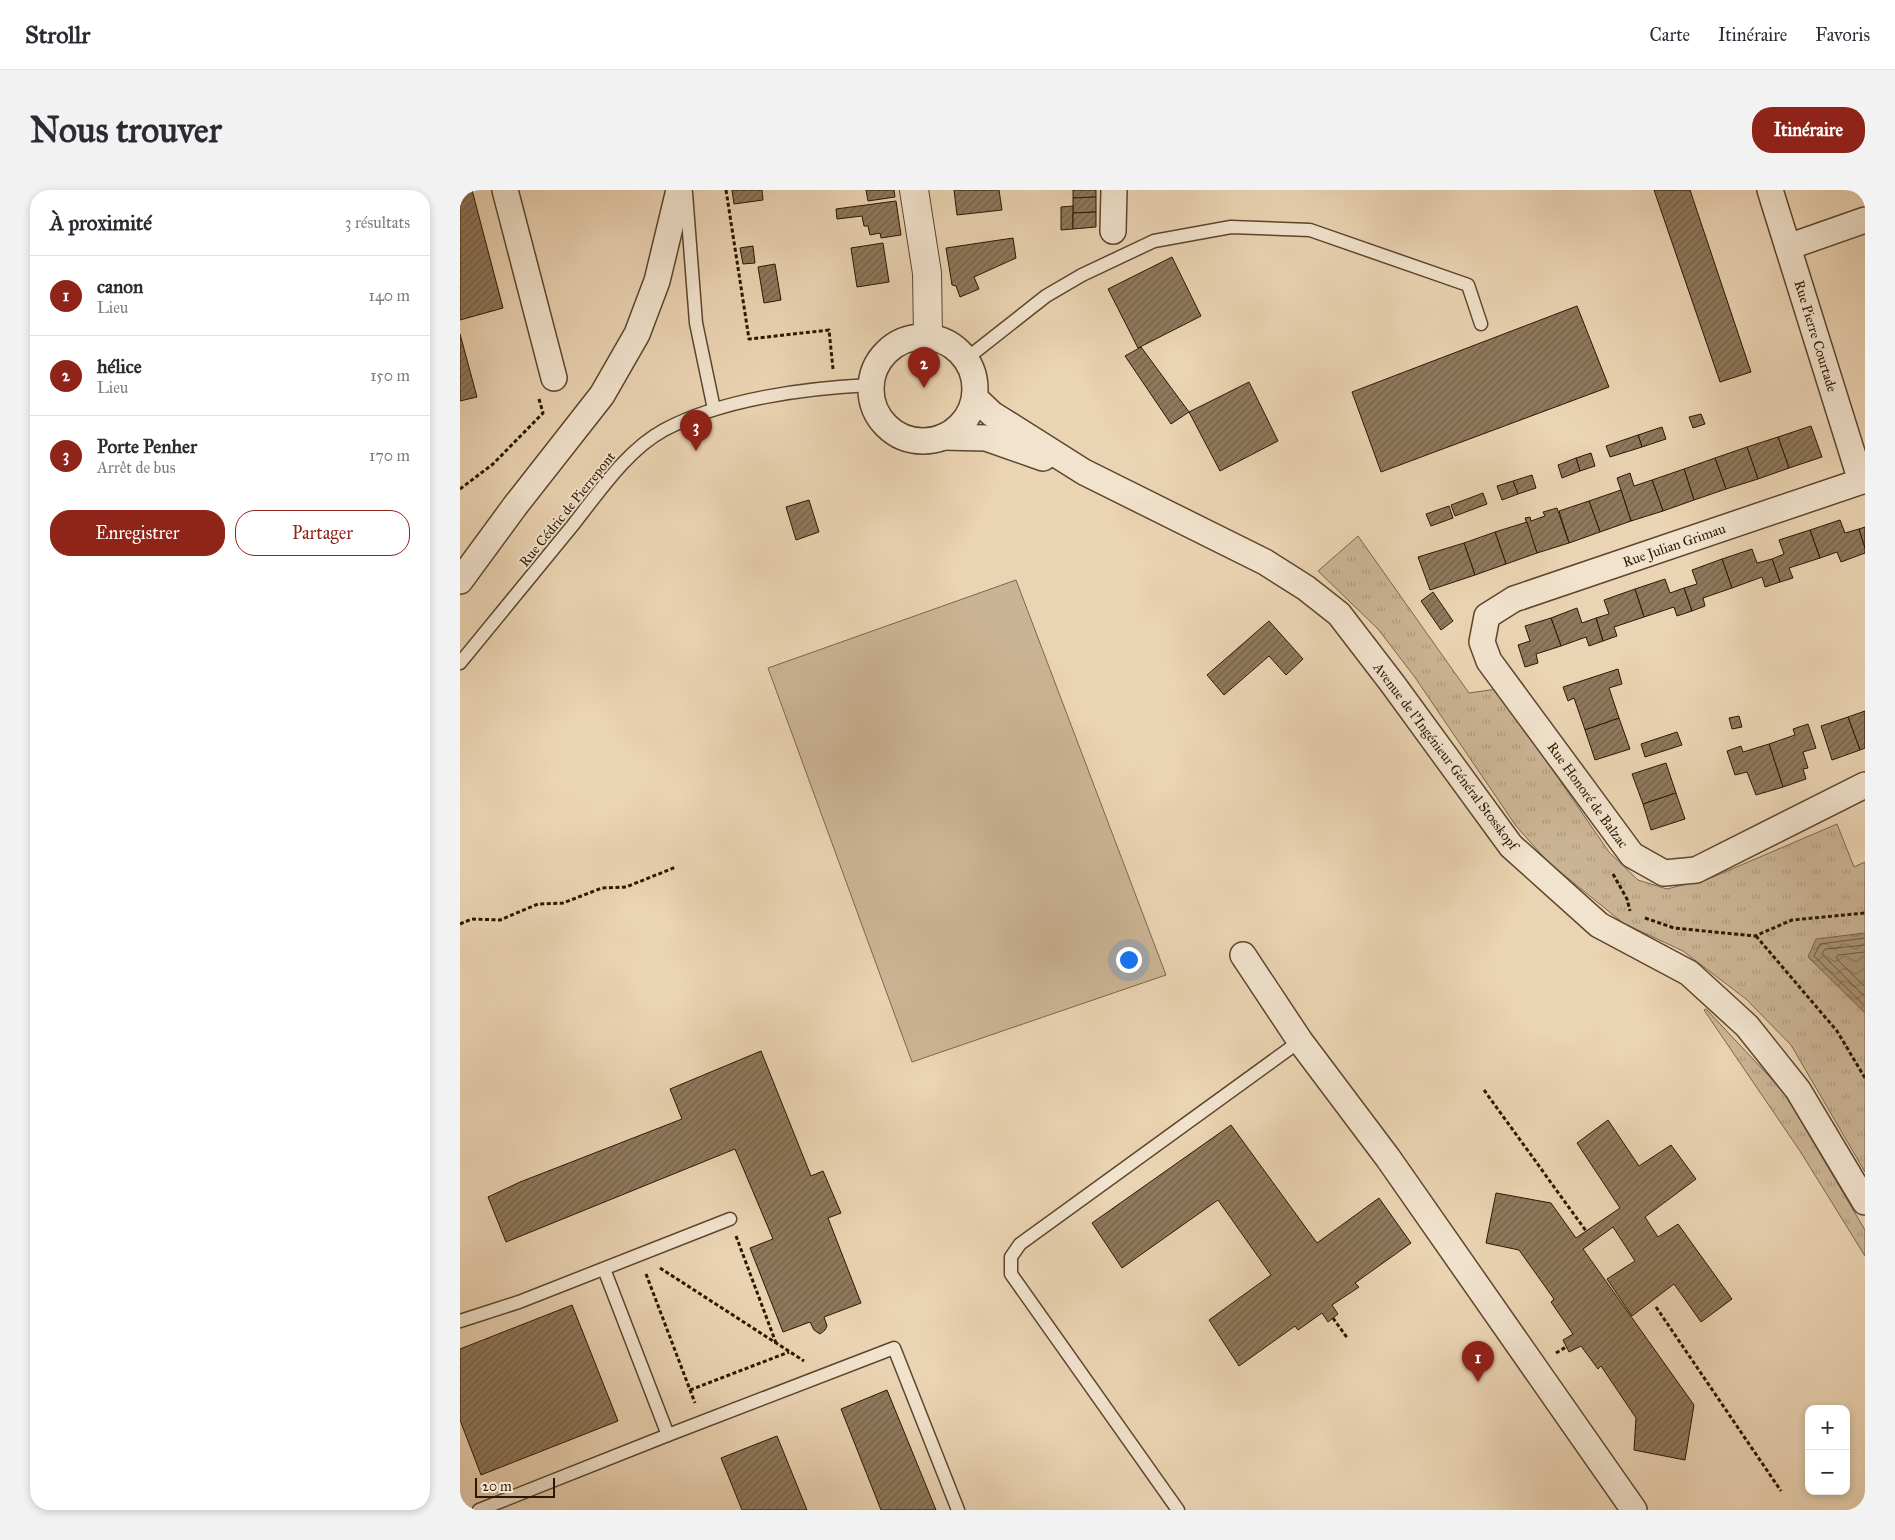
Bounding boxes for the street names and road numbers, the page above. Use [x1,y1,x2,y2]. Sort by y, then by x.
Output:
street label: Rue Pierre Courtade [1790,278,1841,394]
street label: Rue Cédric de Pierrepont [516,448,619,570]
street label: Rue Julian Grimau [1621,520,1729,572]
street label: Avenue de l'Ingénieur Général Stosskopf [1369,659,1523,855]
street label: Rue Honoré de Balzac [1543,739,1632,852]

